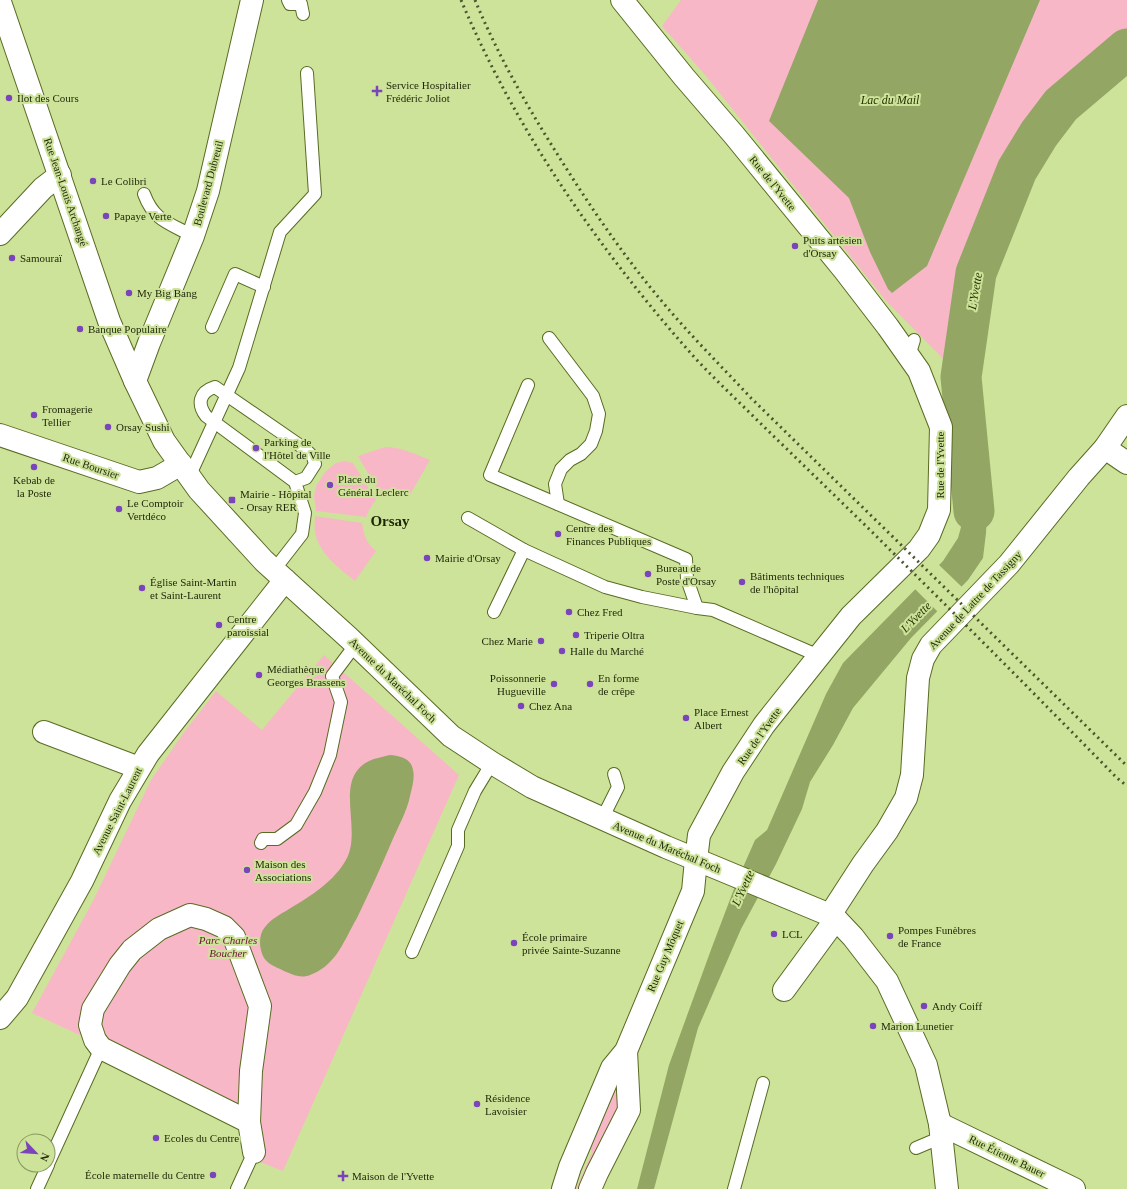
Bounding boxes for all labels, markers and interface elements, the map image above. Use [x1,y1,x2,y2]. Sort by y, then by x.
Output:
place label: Service Hospitalier Frédéric Joliot [386,79,471,104]
marker: Service Hospitalier Frédéric Joliot [371,85,383,97]
place label: Ilot des Cours [17,92,79,104]
marker: Ilot des Cours [4,93,14,103]
water label: Lac du Mail [860,93,920,107]
street label: Rue Jean-Louis Archangé [42,136,90,248]
street label: Boulevard Dubreuil [191,139,225,227]
street label: Rue de l'Yvette [747,153,799,213]
place label: Le Colibri [101,175,147,187]
marker: Le Colibri [88,176,98,186]
place label: Papaye Verte [114,210,172,222]
marker: Papaye Verte [101,211,111,221]
place label: Puits artésien d'Orsay [803,234,862,259]
marker: Puits artésien d'Orsay [790,241,800,251]
place label: Samouraï [20,252,62,264]
marker: Samouraï [7,253,17,263]
water label: L'Yvette [965,271,985,312]
place label: My Big Bang [137,287,197,299]
marker: My Big Bang [124,288,134,298]
place label: Banque Populaire [88,323,167,335]
marker: Banque Populaire [75,324,85,334]
place label: Fromagerie Tellier [42,403,93,428]
marker: Fromagerie Tellier [29,410,39,420]
place label: Orsay Sushi [116,421,169,433]
marker: Orsay Sushi [103,422,113,432]
street label: Rue de l'Yvette [934,431,946,498]
place label: Parking de l'Hôtel de Ville [264,436,331,461]
marker: Parking de l'Hôtel de Ville [251,443,261,453]
street label: Rue Boursier [61,451,121,481]
marker: Kebab de la Poste [29,462,39,472]
place label: Place du Général Leclerc [338,473,409,498]
place label: Kebab de la Poste [13,474,55,499]
marker: Place du Général Leclerc [325,480,335,490]
place label: Mairie - Hôpital - Orsay RER [240,488,311,513]
marker: Mairie - Hôpital - Orsay RER [227,495,237,505]
place label: Le Comptoir Vertdéco [127,497,184,522]
marker: Le Comptoir Vertdéco [114,504,124,514]
district label: Orsay [370,513,410,529]
place label: Centre des Finances Publiques [566,522,651,547]
marker: Centre des Finances Publiques [553,529,563,539]
street label: Avenue de Lattre de Tassigny [926,548,1024,652]
place label: Mairie d'Orsay [435,552,501,564]
marker: Mairie d'Orsay [422,553,432,563]
place label: Bureau de Poste d'Orsay [656,562,717,587]
marker: Bureau de Poste d'Orsay [643,569,653,579]
place label: Bâtiments techniques de l'hôpital [750,570,844,595]
place label: Église Saint-Martin et Saint-Laurent [150,576,237,601]
marker: Bâtiments techniques de l'hôpital [737,577,747,587]
marker: Église Saint-Martin et Saint-Laurent [137,583,147,593]
water label: L'Yvette [897,598,935,636]
place label: Chez Fred [577,606,623,618]
marker: Chez Fred [564,607,574,617]
place label: Centre paroissial [227,613,269,638]
marker: Centre paroissial [214,620,224,630]
place label: Triperie Oltra [584,629,645,641]
marker: Triperie Oltra [571,630,581,640]
street label: Avenue du Maréchal Foch [347,635,439,725]
place label: Chez Marie [481,635,533,647]
marker: Chez Marie [536,636,546,646]
place label: Halle du Marché [570,645,644,657]
marker: Halle du Marché [557,646,567,656]
place label: Médiathèque Georges Brassens [267,663,345,688]
marker: Médiathèque Georges Brassens [254,670,264,680]
place label: Poissonnerie Hugueville [490,672,546,697]
place label: En forme de crêpe [598,672,639,697]
marker: Poissonnerie Hugueville [549,679,559,689]
marker: En forme de crêpe [585,679,595,689]
place label: Chez Ana [529,700,572,712]
marker: Chez Ana [516,701,526,711]
street label: Rue de l'Yvette [735,705,783,767]
place label: Place Ernest Albert [694,706,749,731]
marker: Place Ernest Albert [681,713,691,723]
street label: Avenue Saint-Laurent [90,765,144,857]
street label: Avenue du Maréchal Foch [611,819,723,875]
place label: Maison des Associations [255,858,311,883]
marker: Maison des Associations [242,865,252,875]
water label: L'Yvette [728,867,758,909]
street label: Rue Guy Môquet [645,918,685,994]
place label: Pompes Funèbres de France [898,924,976,949]
place label: LCL [782,928,803,940]
marker: LCL [769,929,779,939]
place label: École primaire privée Sainte-Suzanne [522,931,621,956]
marker: Pompes Funèbres de France [885,931,895,941]
park label: Parc Charles Boucher [198,934,257,959]
marker: École primaire privée Sainte-Suzanne [509,938,519,948]
place label: Andy Coiff [932,1000,983,1012]
marker: Andy Coiff [919,1001,929,1011]
place label: Marion Lunetier [881,1020,954,1032]
marker: Marion Lunetier [868,1021,878,1031]
place label: Résidence Lavoisier [485,1092,530,1117]
marker: Résidence Lavoisier [472,1099,482,1109]
place label: Ecoles du Centre [164,1132,239,1144]
street label: Rue Étienne Bauer [967,1132,1047,1180]
north arrow [16,1133,56,1173]
marker: Ecoles du Centre [151,1133,161,1143]
text: N [38,1151,52,1163]
place label: École maternelle du Centre [85,1169,205,1181]
marker: École maternelle du Centre [208,1170,218,1180]
marker: Maison de l'Yvette [337,1170,349,1182]
place label: Maison de l'Yvette [352,1170,434,1182]

